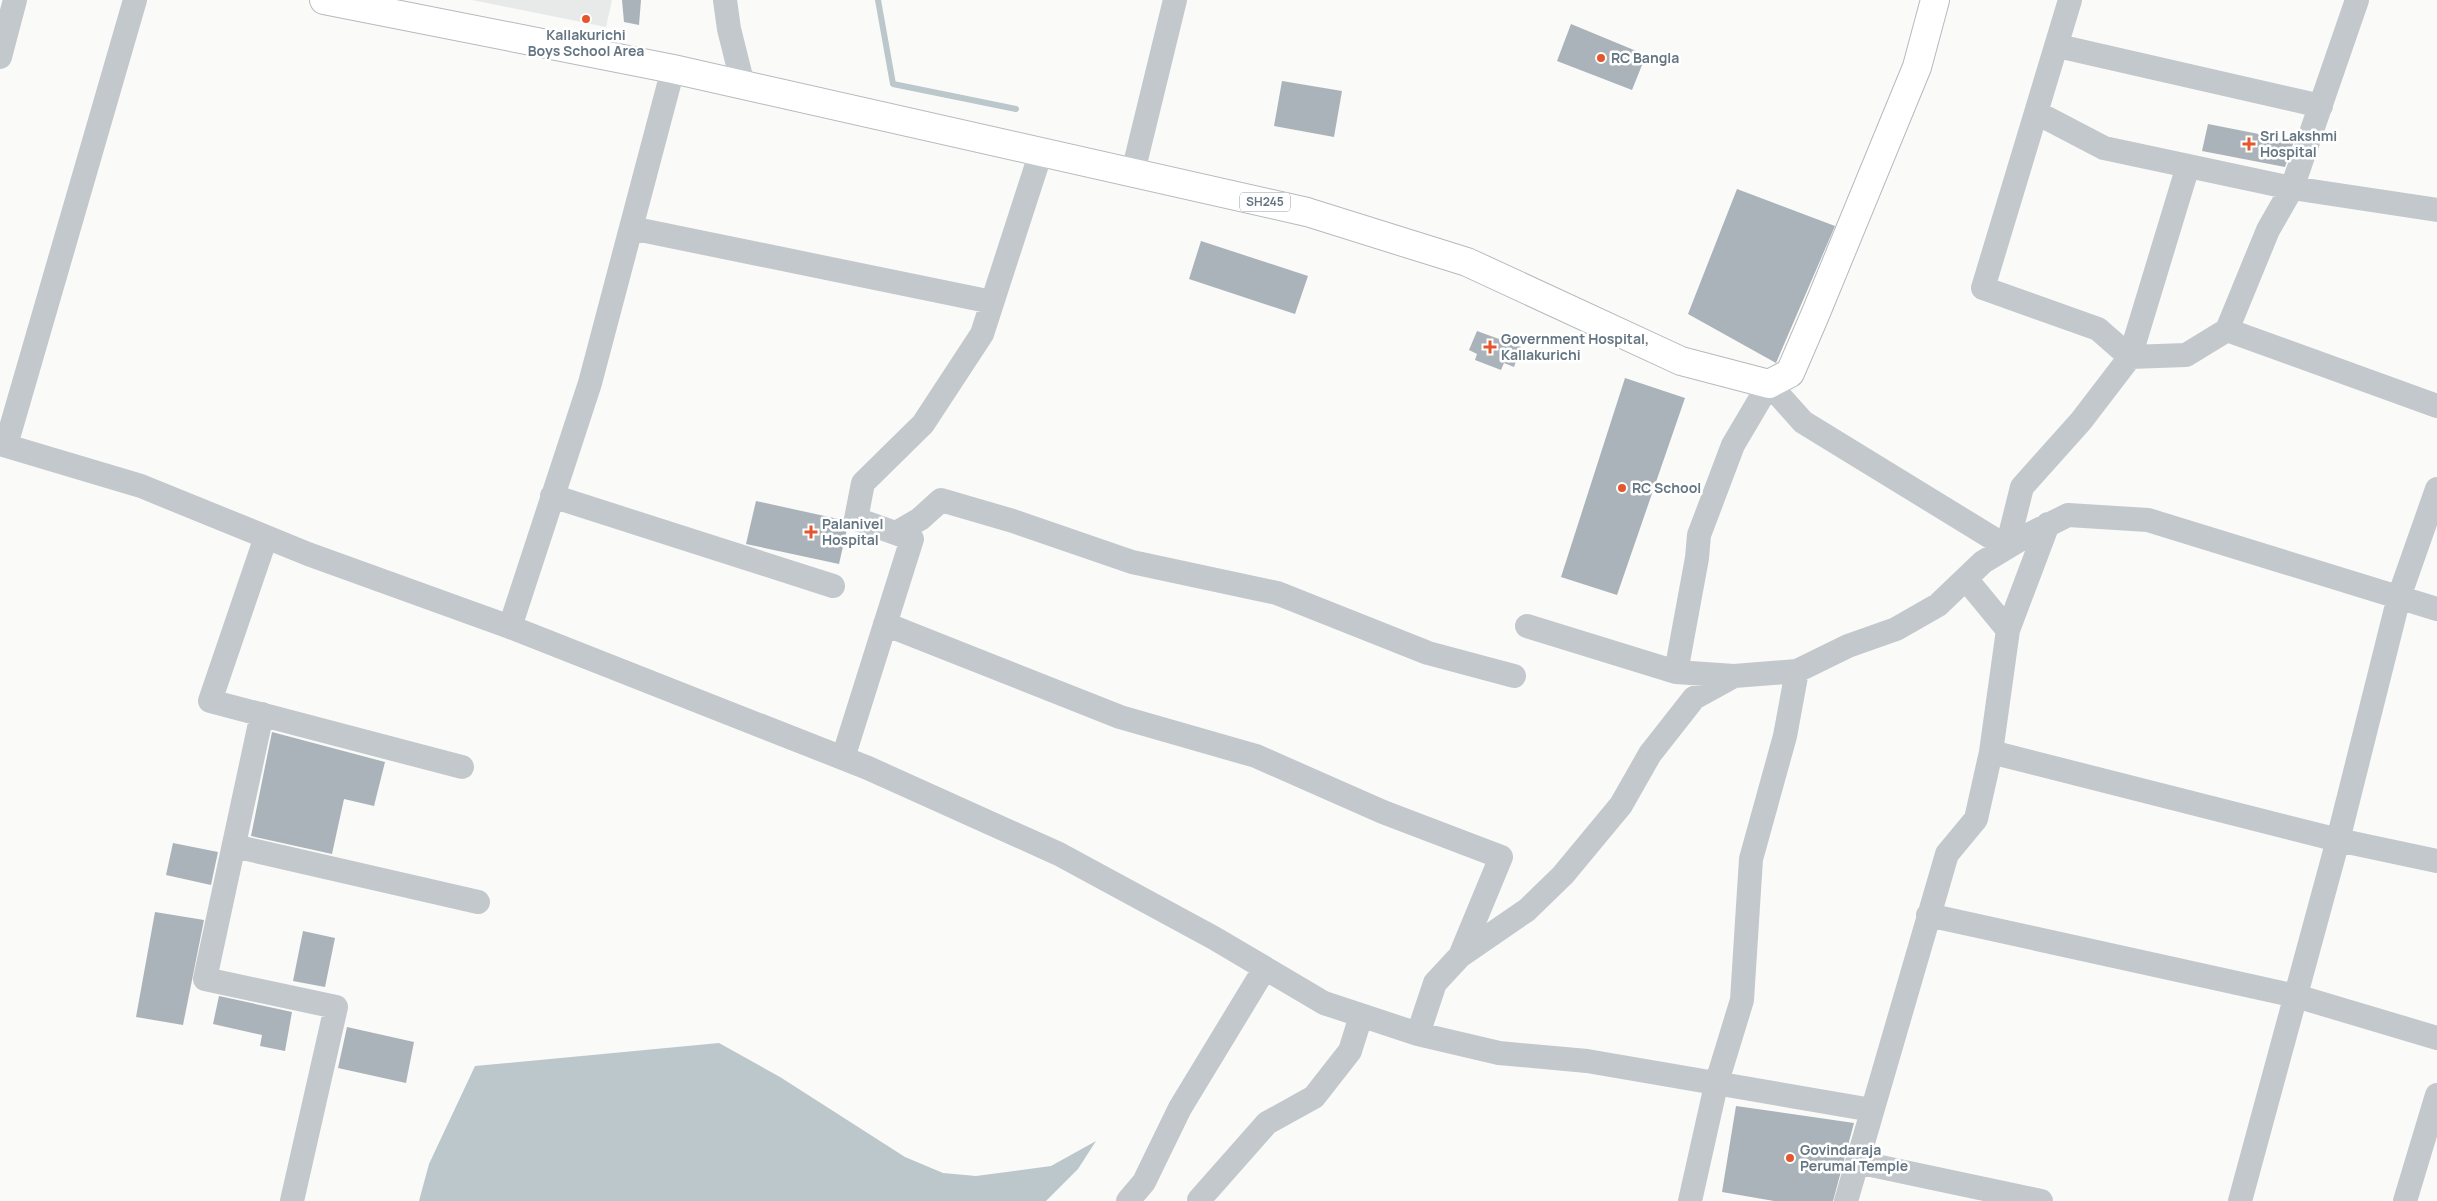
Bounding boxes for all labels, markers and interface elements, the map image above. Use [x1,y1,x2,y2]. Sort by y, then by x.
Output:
marker: Kallakurichi Boys School Area [580,13,592,25]
place label: Kallakurichi Boys School Area [528,25,644,60]
place label: RC Bangla [1611,48,1679,67]
marker: RC Bangla [1595,52,1607,64]
place label: Sri Lakshmi Hospital [2260,126,2337,161]
marker: Sri Lakshmi Hospital [2242,137,2256,151]
road number: SH245 [1240,192,1290,212]
place label: Government Hospital, Kallakurichi [1501,329,1649,364]
marker: Government Hospital, Kallakurichi [1483,340,1497,354]
place label: RC School [1632,478,1701,497]
marker: RC School [1616,482,1628,494]
place label: Palanivel Hospital [822,514,883,549]
marker: Palanivel Hospital [804,525,818,539]
place label: Govindaraja Perumal Temple [1800,1140,1908,1175]
marker: Govindaraja Perumal Temple [1784,1152,1796,1164]

